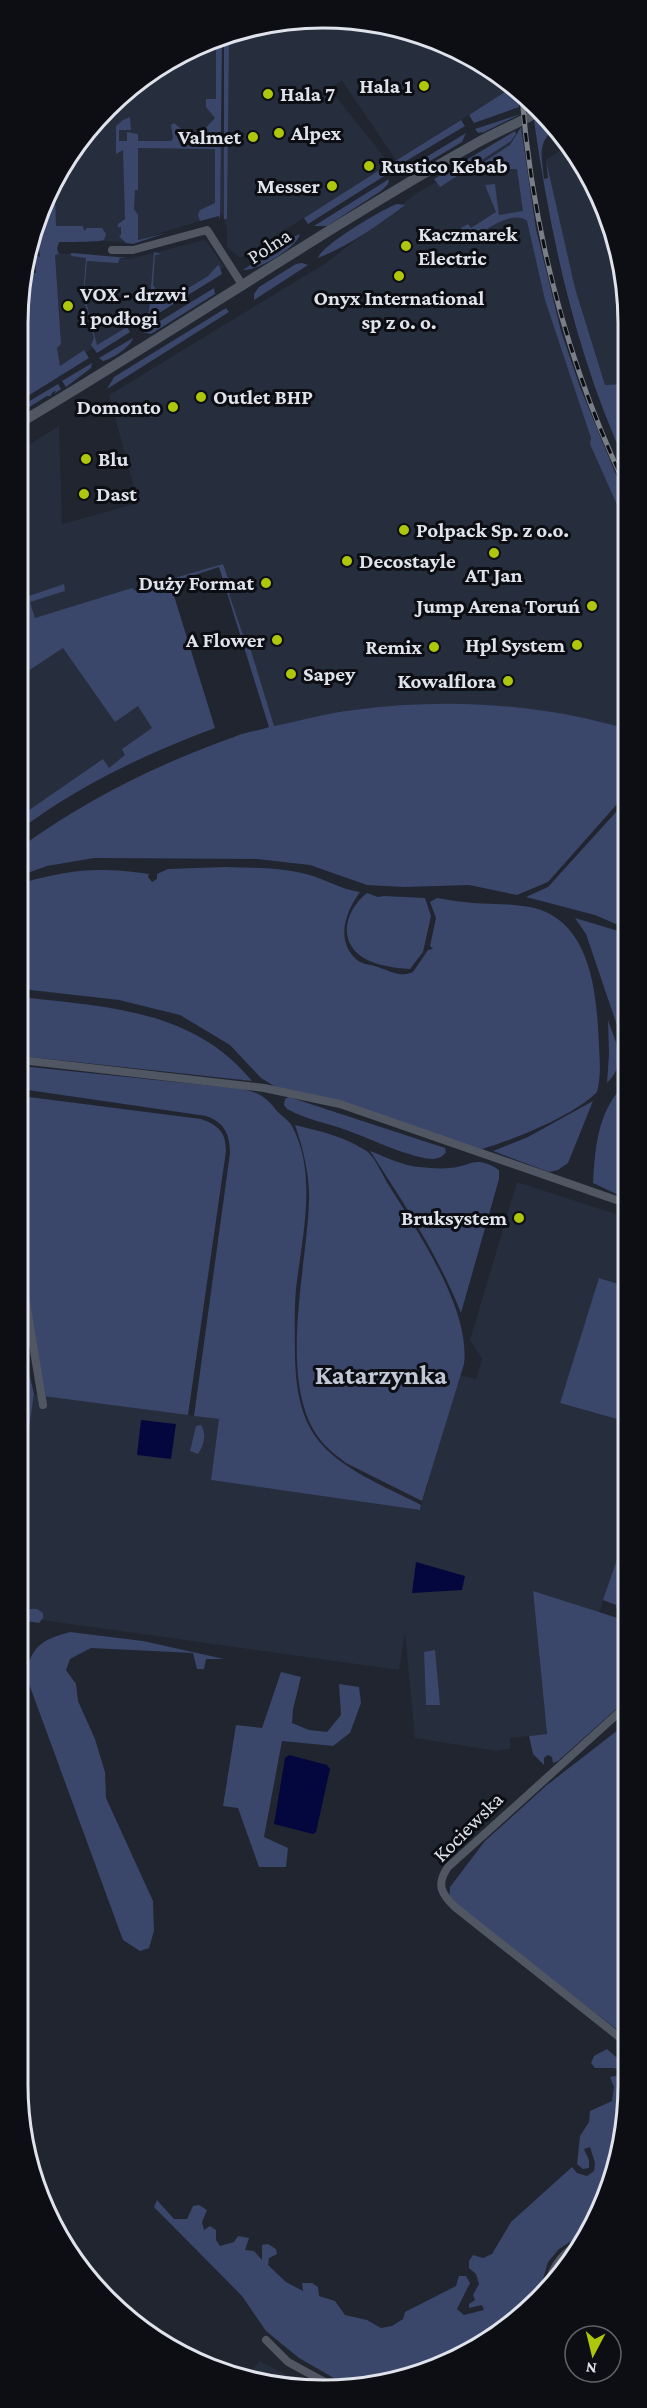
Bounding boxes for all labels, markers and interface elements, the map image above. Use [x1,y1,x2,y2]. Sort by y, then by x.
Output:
place label: Hala 1 [359,74,412,98]
marker: Hala 1 [417,79,431,93]
place label: Hala 7 [280,82,335,106]
marker: Hala 7 [261,87,275,101]
place label: Alpex [290,121,342,145]
place label: Valmet [177,125,241,149]
marker: Alpex [272,126,286,140]
marker: Valmet [246,130,260,144]
place label: Rustico Kebab [381,154,508,178]
marker: Rustico Kebab [362,159,376,173]
place label: Messer [257,174,321,198]
marker: Messer [325,179,339,193]
place label: Kaczmarek Electric [418,222,518,270]
street label: Polna [243,223,296,269]
marker: Kaczmarek Electric [399,239,413,253]
marker: Onyx International sp z o. o. [392,269,406,283]
place label: VOX - drzwi i podłogi [79,282,187,330]
place label: Onyx International sp z o. o. [314,286,484,334]
marker: VOX - drzwi i podłogi [61,299,75,313]
place label: Outlet BHP [213,385,313,409]
marker: Outlet BHP [194,390,208,404]
place label: Domonto [77,395,161,419]
marker: Domonto [166,400,180,414]
place label: Blu [98,447,128,471]
marker: Blu [79,452,93,466]
place label: Dast [96,482,137,506]
marker: Dast [77,487,91,501]
place label: Polpack Sp. z o.o. [416,518,569,542]
marker: Polpack Sp. z o.o. [397,523,411,537]
marker: AT Jan [487,546,501,560]
place label: Decostayle [359,549,456,573]
marker: Decostayle [340,554,354,568]
place label: AT Jan [464,563,523,587]
place label: Duży Format [139,571,254,595]
marker: Duży Format [259,576,273,590]
place label: Jump Arena Toruń [414,594,580,618]
marker: Jump Arena Toruń [585,599,599,613]
place label: A Flower [185,628,266,652]
marker: A Flower [270,633,284,647]
place label: Hpl System [465,633,565,657]
place label: Remix [365,635,422,659]
marker: Hpl System [570,638,584,652]
marker: Remix [427,640,441,654]
place label: Sapey [303,662,356,686]
marker: Sapey [284,667,298,681]
place label: Kowalflora [397,669,497,693]
marker: Kowalflora [501,674,515,688]
place label: Bruksystem [401,1206,507,1230]
marker: Bruksystem [512,1211,526,1225]
district label: Katarzynka [315,1360,447,1390]
street label: Kociewska [428,1787,508,1867]
north arrow [563,2324,623,2384]
text: N [585,2359,598,2377]

